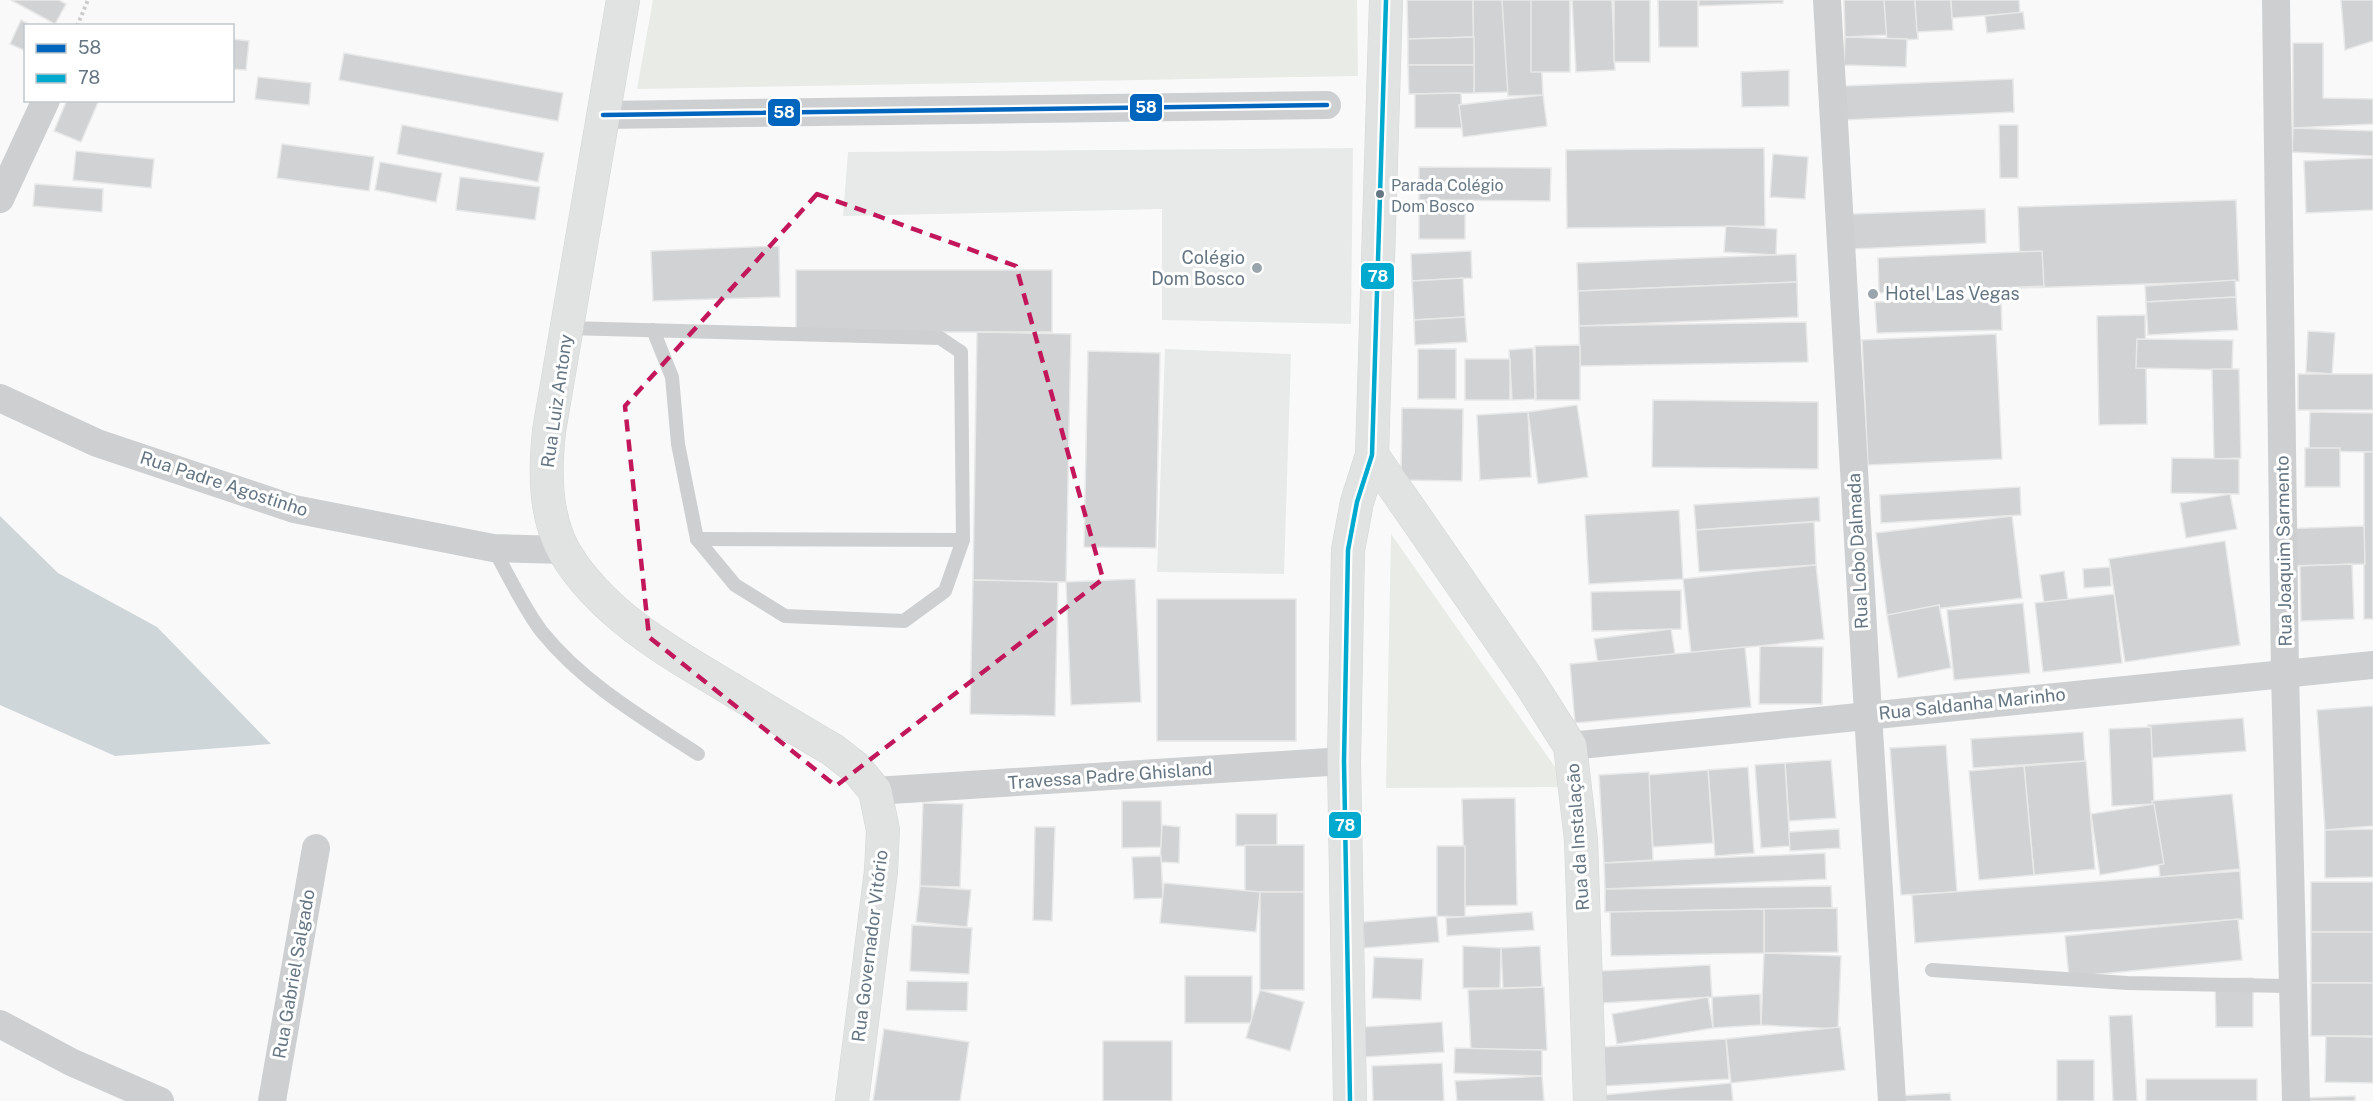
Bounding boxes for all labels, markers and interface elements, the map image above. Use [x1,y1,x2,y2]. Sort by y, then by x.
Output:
legend [24,24,234,102]
text: 58 [78,37,101,58]
text: 78 [78,67,100,88]
line badge: 58 [1129,93,1163,122]
line badge: 58 [767,98,801,127]
text: 58 [1135,98,1157,117]
text: 58 [773,103,795,122]
place label: Parada Colégio Dom Bosco [1391,176,1503,216]
marker: Parada Colégio Dom Bosco [1374,188,1386,200]
place label: Colégio Dom Bosco [1151,247,1245,289]
marker: Colégio Dom Bosco [1250,261,1264,275]
line badge: 78 [1360,262,1395,290]
text: 78 [1368,267,1389,286]
place label: Hotel Las Vegas [1885,283,2020,304]
marker: Hotel Las Vegas [1866,287,1880,301]
street label: Rua Luiz Antony [537,332,576,469]
street label: Rua Padre Agostinho [138,446,311,521]
street label: Rua Joaquim Sarmento [2271,455,2296,647]
street label: Rua Lobo Dalmada [1843,472,1872,630]
street label: Rua Saldanha Marinho [1877,683,2066,724]
street label: Travessa Padre Ghisland [1007,758,1213,793]
street label: Rua da Instalação [1562,763,1593,912]
line badge: 78 [1328,811,1362,839]
text: 78 [1335,816,1356,835]
street label: Rua Governador Vitório [847,849,892,1043]
street label: Rua Gabriel Salgado [268,888,319,1060]

